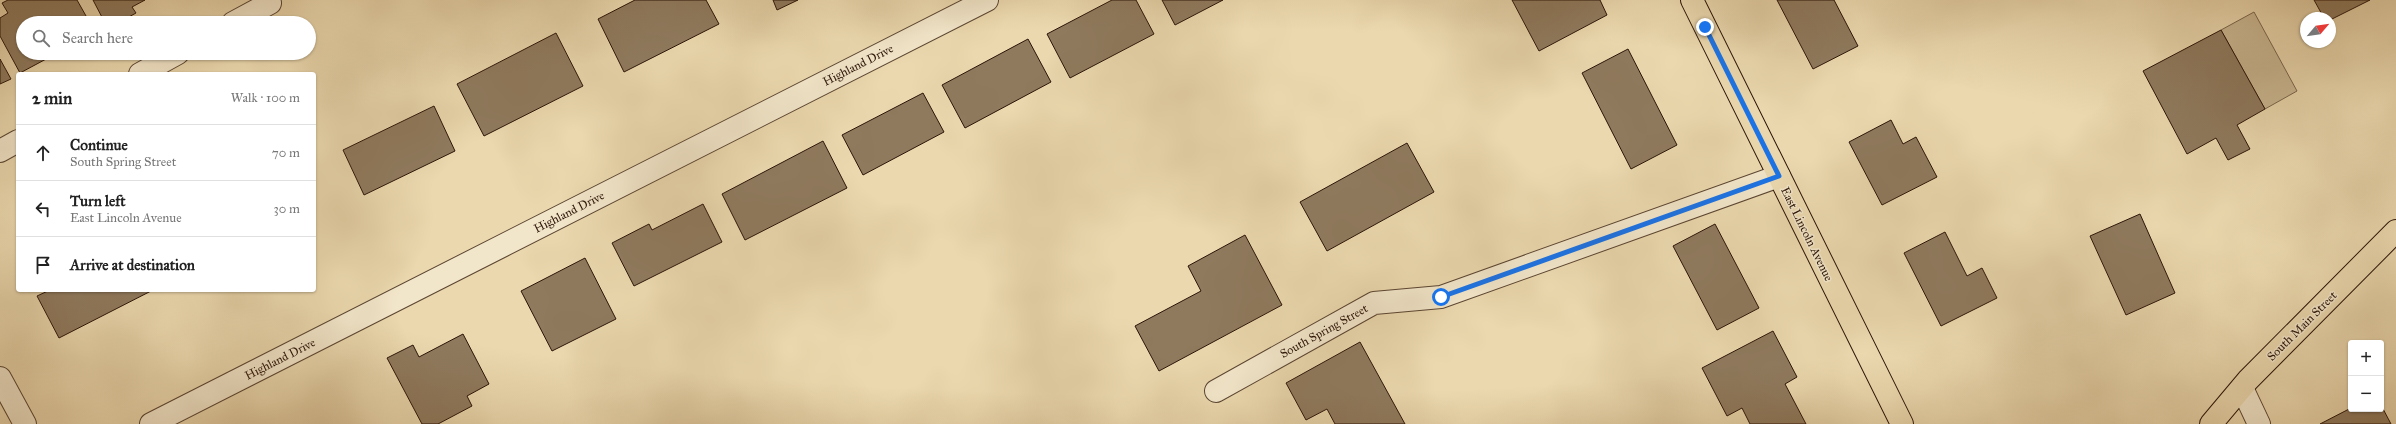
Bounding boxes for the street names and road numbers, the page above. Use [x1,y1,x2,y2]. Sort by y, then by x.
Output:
street label: Highland Drive [820,41,896,90]
street label: East Lincoln Avenue [1778,185,1836,283]
street label: Highland Drive [531,188,607,237]
street label: South Main Street [2264,288,2340,364]
street label: South Spring Street [1278,301,1371,362]
street label: Highland Drive [242,335,318,384]

